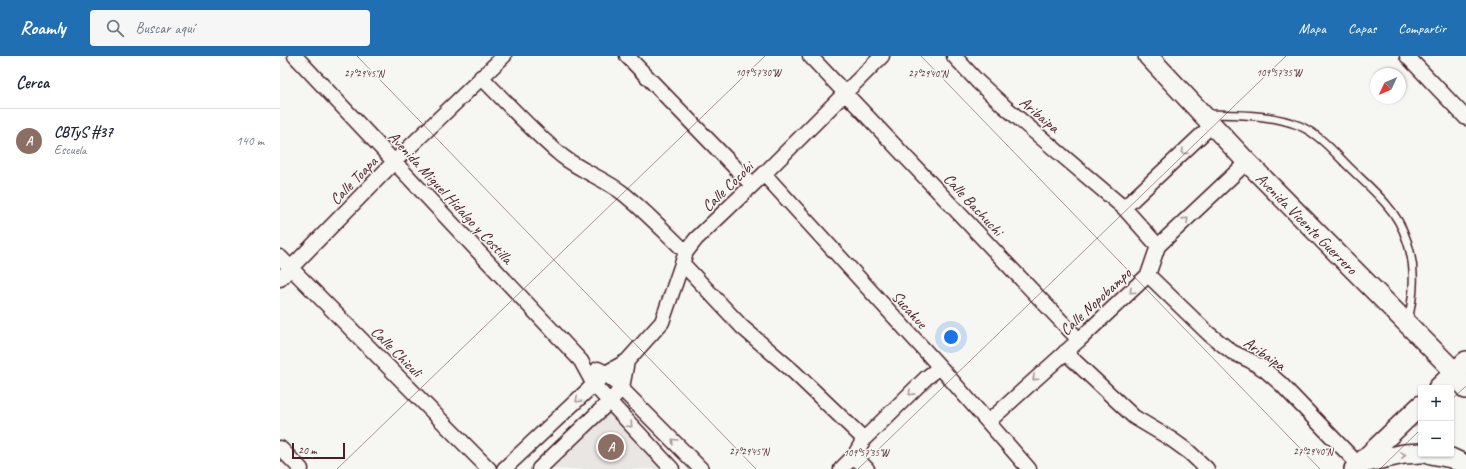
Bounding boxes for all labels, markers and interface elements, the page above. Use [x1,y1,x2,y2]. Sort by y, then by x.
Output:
search box [90,10,370,46]
text: Roamly [20,16,66,40]
icon: search [104,17,126,39]
text: Buscar aquí [136,19,194,38]
text: Mapa [1299,20,1326,37]
text: Capas [1348,20,1376,37]
text: Compartir [1398,20,1446,37]
text: 109°57'30"W [735,66,782,79]
text: 109°57'35"W [1256,66,1303,79]
text: 27°29'45"N [344,67,386,80]
text: 27°29'40"N [908,67,950,80]
north arrow [1370,68,1406,104]
text: Cerca [16,72,49,93]
street label: Aribaipa [1015,92,1064,138]
text: CBTyS #37 [54,123,113,142]
street label: Avenida Miguel Hidalgo y Costilla [383,127,518,269]
text: A [26,133,32,149]
text: 140 m [236,133,264,149]
text: Escuela [54,142,86,158]
one-way arrow [1181,147,1188,154]
street label: Calle Toapa [326,151,383,209]
street label: Calle Cocobi [698,156,759,216]
street label: Calle Bachuchi [939,169,1009,242]
street label: Avenida Vicente Guerrero [1251,169,1362,280]
one-way arrow [1181,217,1189,224]
street label: Calle Nopobampo [1056,263,1137,340]
one-way arrow [1129,286,1136,293]
street label: Sucahue [887,287,933,334]
street label: Calle Chiculi [366,322,428,383]
your location [941,327,961,347]
street label: Aribaipa [1240,333,1290,376]
one-way arrow [1033,374,1040,381]
map controls [1418,385,1454,457]
button: + [1418,385,1454,421]
one-way arrow [908,388,916,396]
one-way arrow [575,395,583,403]
one-way arrow [625,420,632,427]
button: − [1418,421,1454,457]
pin: A [598,432,624,462]
one-way arrow [671,438,679,446]
scale bar [292,441,345,460]
text: 20 m [298,443,317,457]
text: 27°29'45"N [729,445,771,458]
text: 27°29'40"N [1293,445,1335,458]
text: 109°57'35"W [843,446,890,459]
one-way arrow [1400,451,1406,460]

